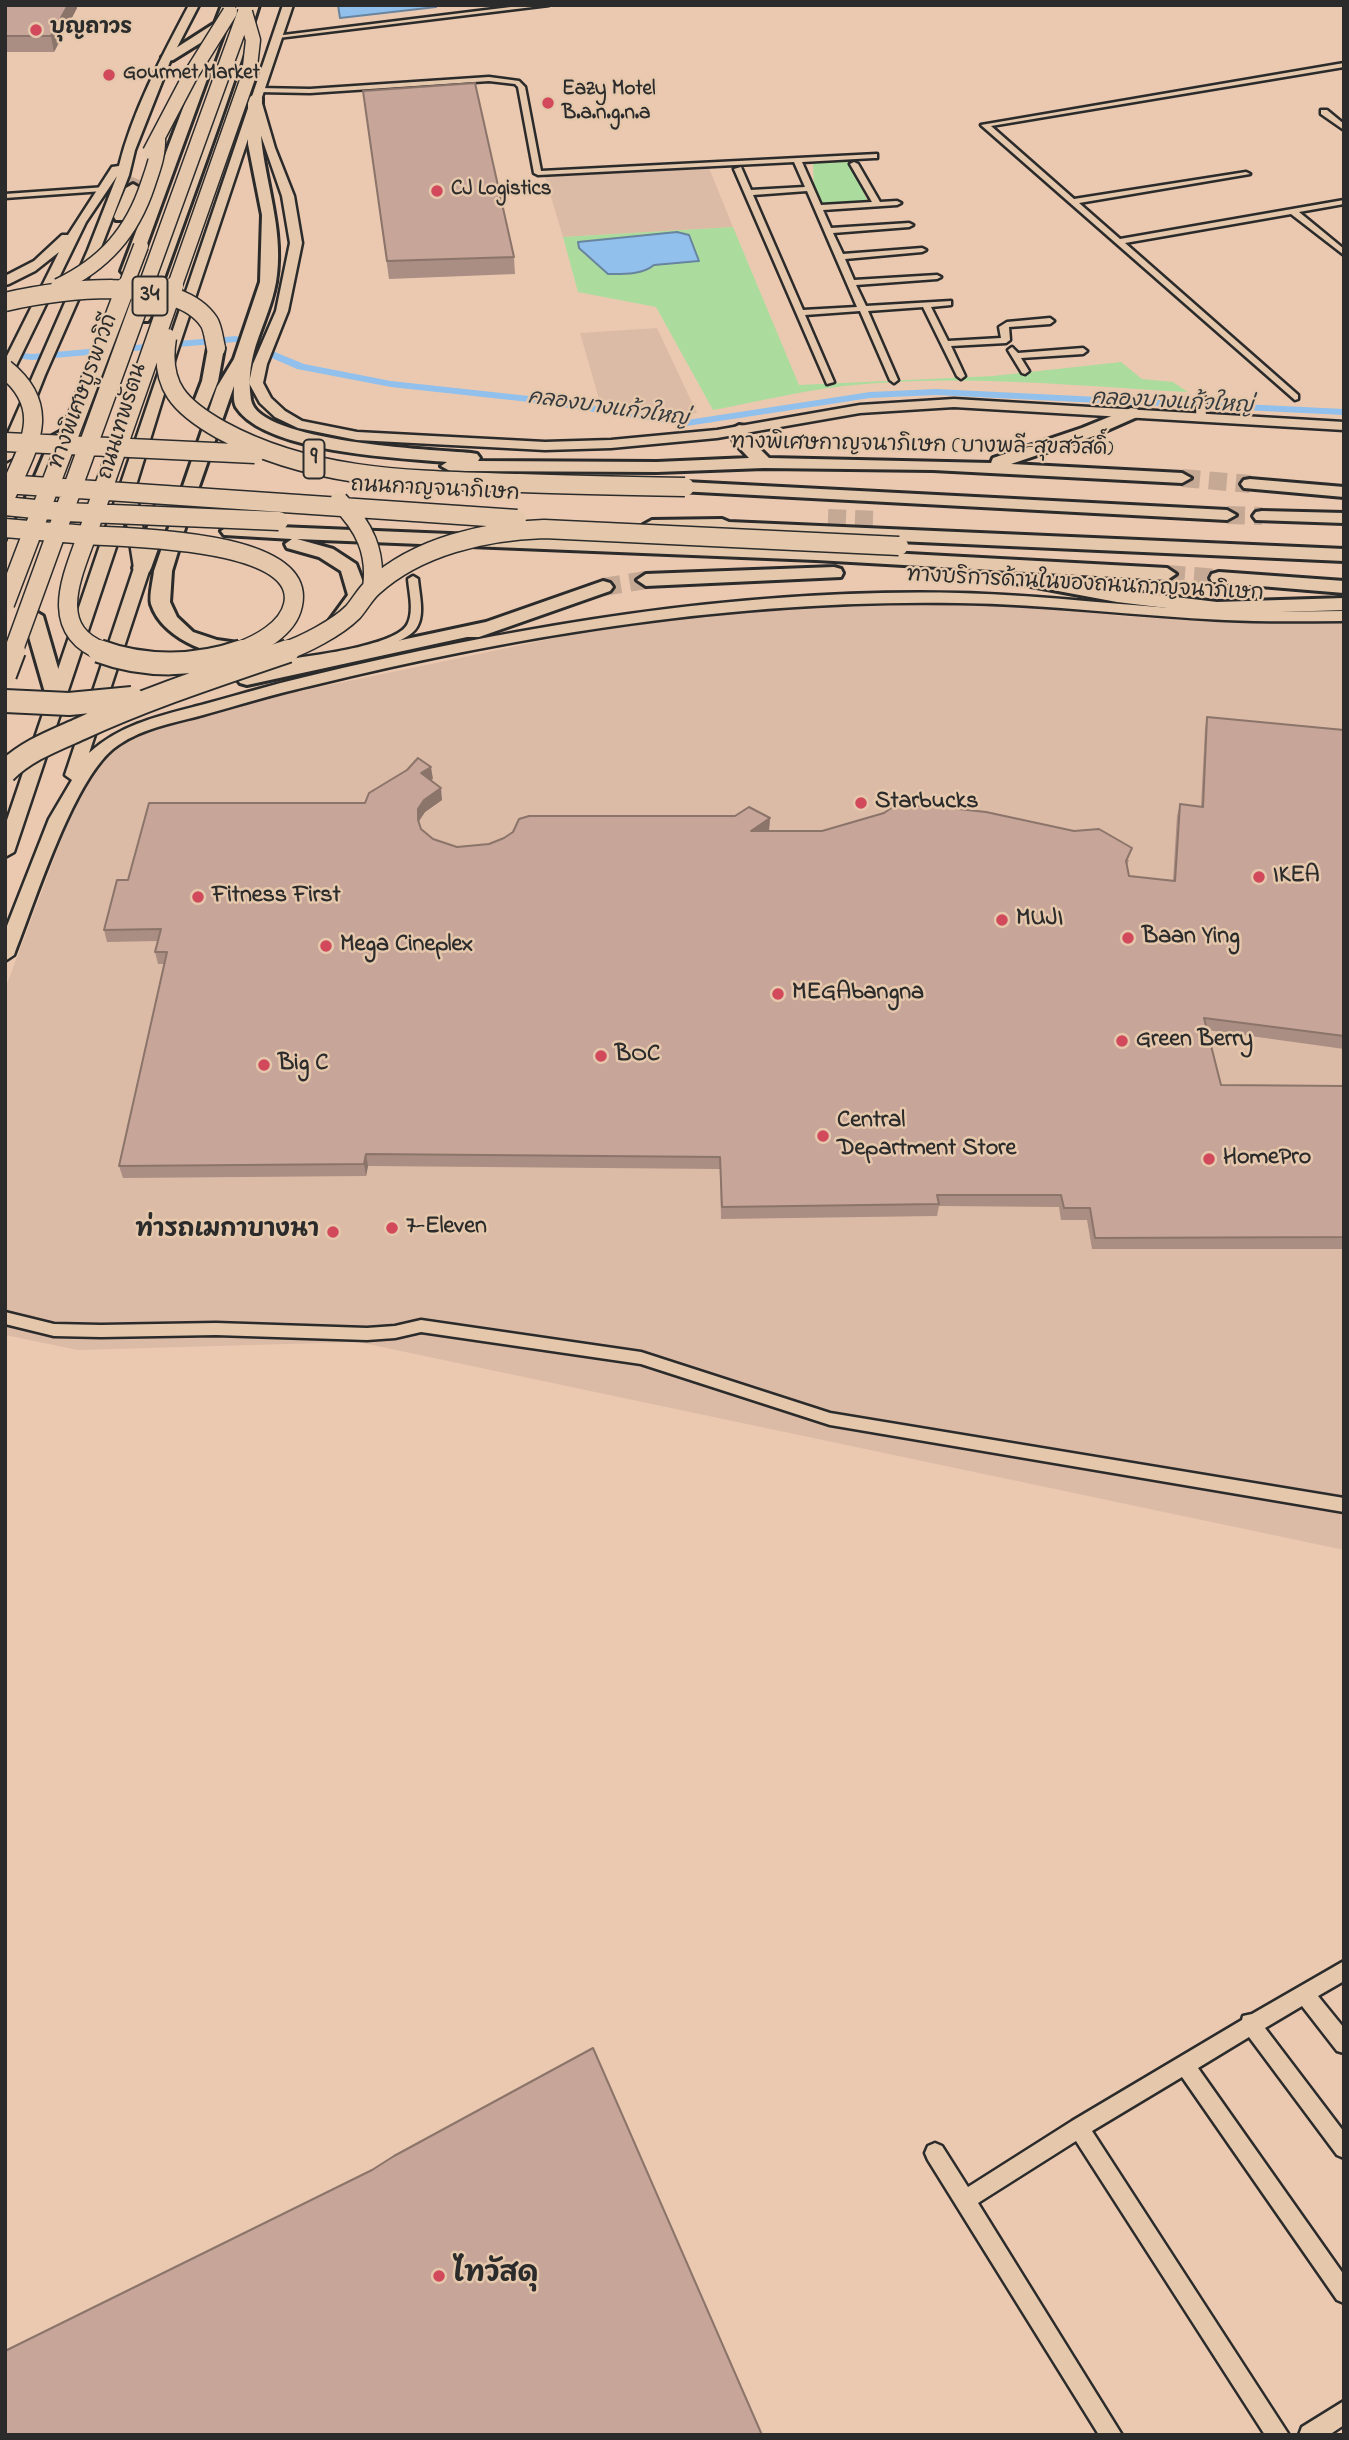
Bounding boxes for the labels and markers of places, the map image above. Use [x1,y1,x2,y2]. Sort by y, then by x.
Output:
place label: บุญถาวร [50,17,132,43]
marker: บุญถาวร [28,22,44,38]
place label: Gourmet Market [123,62,260,88]
marker: Gourmet Market [101,67,117,83]
place label: Eazy Motel B.a.n.g.n.a [562,78,655,128]
marker: Eazy Motel B.a.n.g.n.a [540,95,556,111]
place label: CJ Logistics [451,178,551,204]
marker: CJ Logistics [429,183,445,199]
place label: Starbucks [875,789,979,817]
marker: Starbucks [853,795,869,811]
place label: IKEA [1273,863,1320,891]
marker: IKEA [1251,869,1267,885]
place label: Fitness First [212,883,341,911]
marker: Fitness First [190,889,206,905]
place label: MUJI [1016,906,1063,934]
marker: MUJI [994,912,1010,928]
place label: Baan Ying [1142,924,1240,952]
marker: Baan Ying [1120,930,1136,946]
place label: Mega Cineplex [340,932,473,960]
marker: Mega Cineplex [318,938,334,954]
place label: MEGAbangna [792,980,924,1008]
marker: MEGAbangna [770,986,786,1002]
place label: Green Berry [1136,1027,1253,1055]
marker: Green Berry [1114,1033,1130,1049]
place label: BOC [615,1042,660,1070]
marker: BOC [593,1048,609,1064]
place label: Big C [278,1051,328,1079]
marker: Big C [256,1057,272,1073]
place label: Central Department Store [837,1108,1016,1164]
marker: Central Department Store [815,1128,831,1144]
place label: HomePro [1223,1145,1311,1173]
marker: HomePro [1201,1151,1217,1167]
place label: 7-Eleven [406,1214,487,1242]
place label: ท่ารถเมกาบางนา [135,1218,319,1246]
marker: 7-Eleven [384,1220,400,1236]
marker: ท่ารถเมกาบางนา [325,1224,341,1240]
place label: ไทวัสดุ [453,2259,538,2293]
marker: ไทวัสดุ [431,2268,447,2284]

